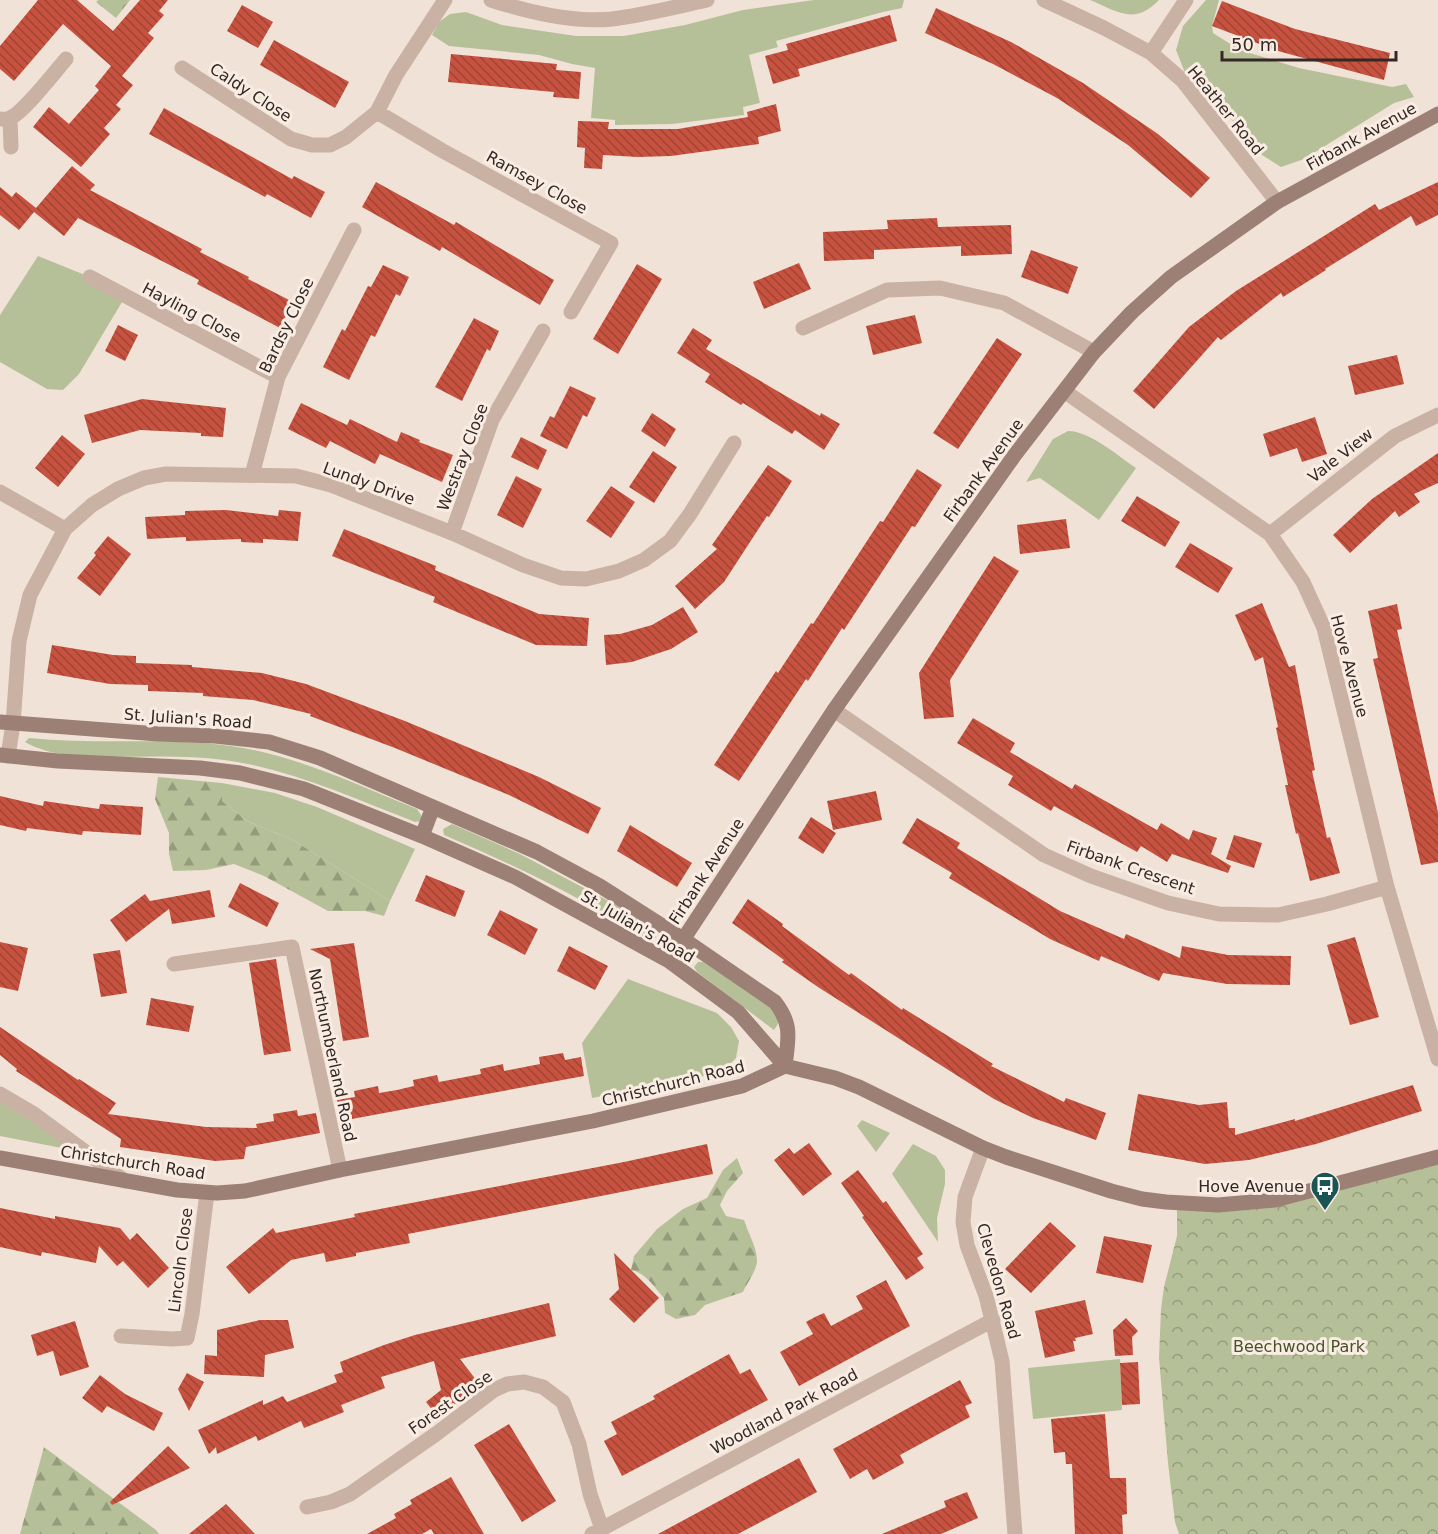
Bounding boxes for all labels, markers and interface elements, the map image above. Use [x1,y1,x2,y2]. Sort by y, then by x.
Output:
scale bar [1222,24,1396,62]
text: 50 m [1231,34,1277,55]
street label: Caldy Close [206,59,295,126]
street label: Heather Road [1184,62,1268,159]
street label: Firbank Avenue [1303,98,1420,175]
street label: Ramsey Close [483,147,591,218]
street label: Bardsy Close [255,274,318,376]
street label: Hayling Close [139,278,244,346]
street label: Westray Close [433,401,492,514]
street label: Firbank Avenue [940,415,1027,526]
street label: Vale View [1304,424,1376,487]
street label: Lundy Drive [320,458,417,509]
street label: Hove Avenue [1327,613,1372,720]
street label: St. Julian's Road [123,705,253,732]
street label: Firbank Avenue [665,815,748,928]
street label: Firbank Crescent [1064,837,1197,898]
street label: St. Julian's Road [577,886,698,967]
street label: Northumberland Road [305,967,360,1144]
street label: Christchurch Road [600,1057,746,1110]
street label: Christchurch Road [59,1142,207,1183]
bus stop icon: Hove Avenue [1309,1170,1341,1212]
place label: Hove Avenue [1198,1177,1304,1196]
street label: Lincoln Close [165,1207,196,1313]
street label: Clevedon Road [973,1221,1024,1341]
park label: Beechwood Park [1233,1337,1366,1356]
street label: Woodland Park Road [707,1365,861,1458]
street label: Forest Close [405,1367,496,1438]

